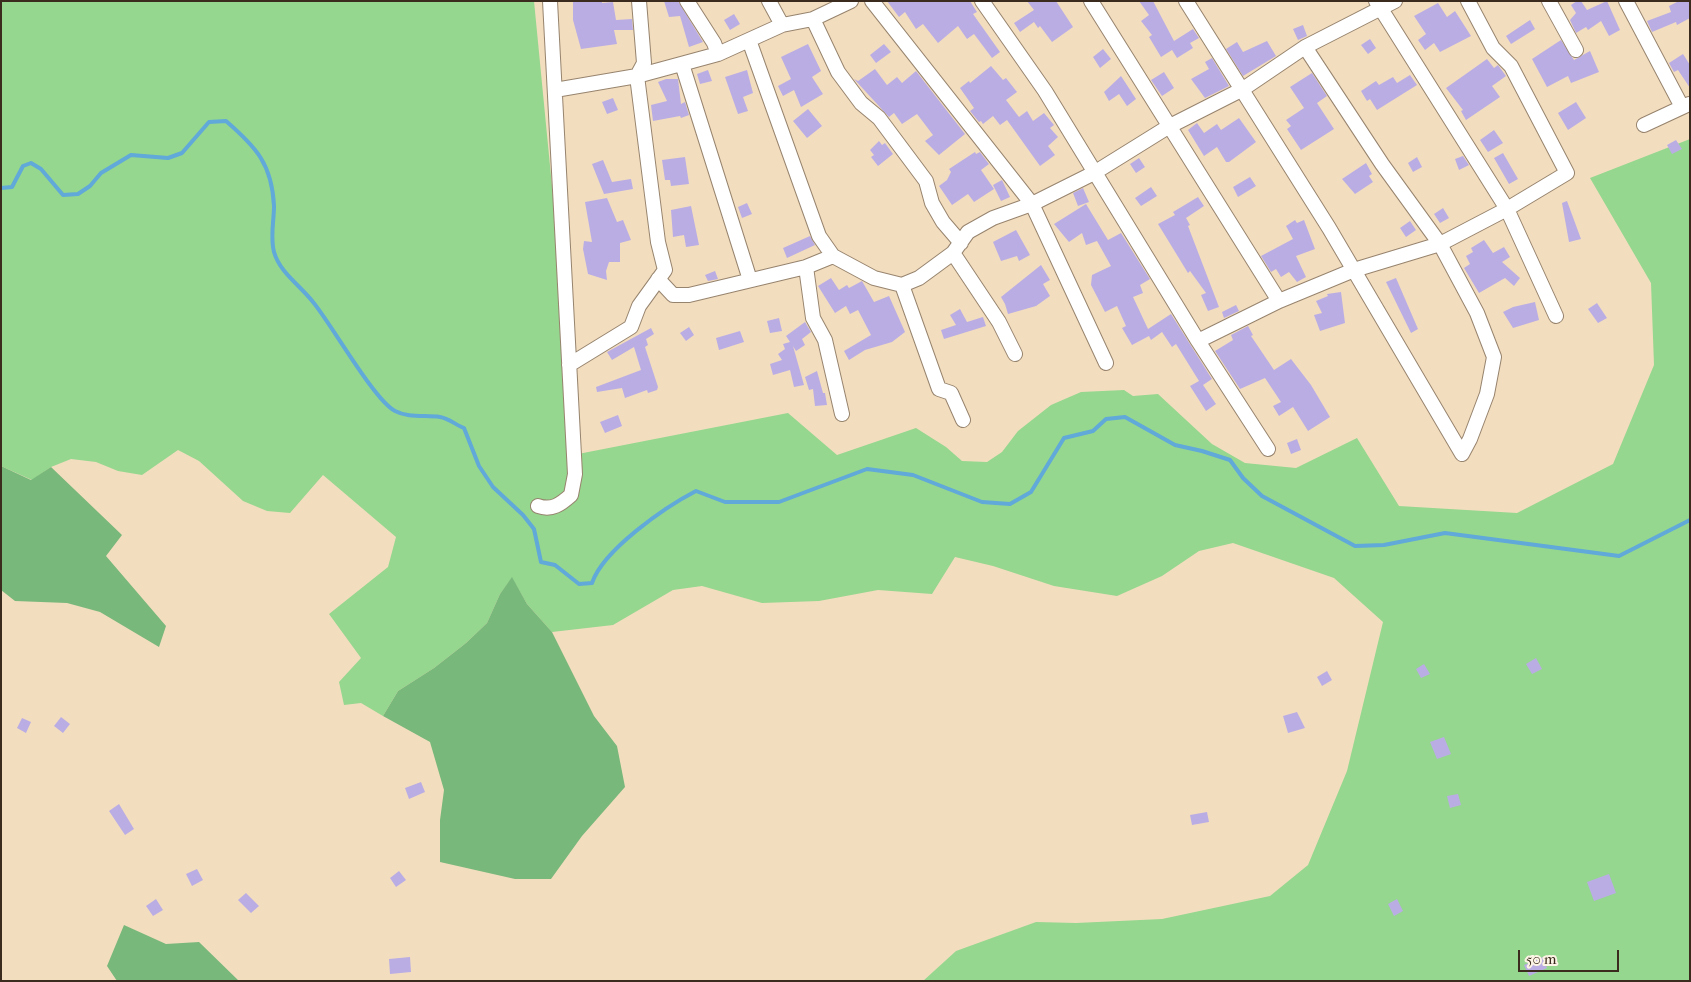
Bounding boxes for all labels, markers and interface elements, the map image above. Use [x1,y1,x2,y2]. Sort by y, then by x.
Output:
scale bar [1521,940,1622,972]
text: 50 m [1526,950,1556,968]

